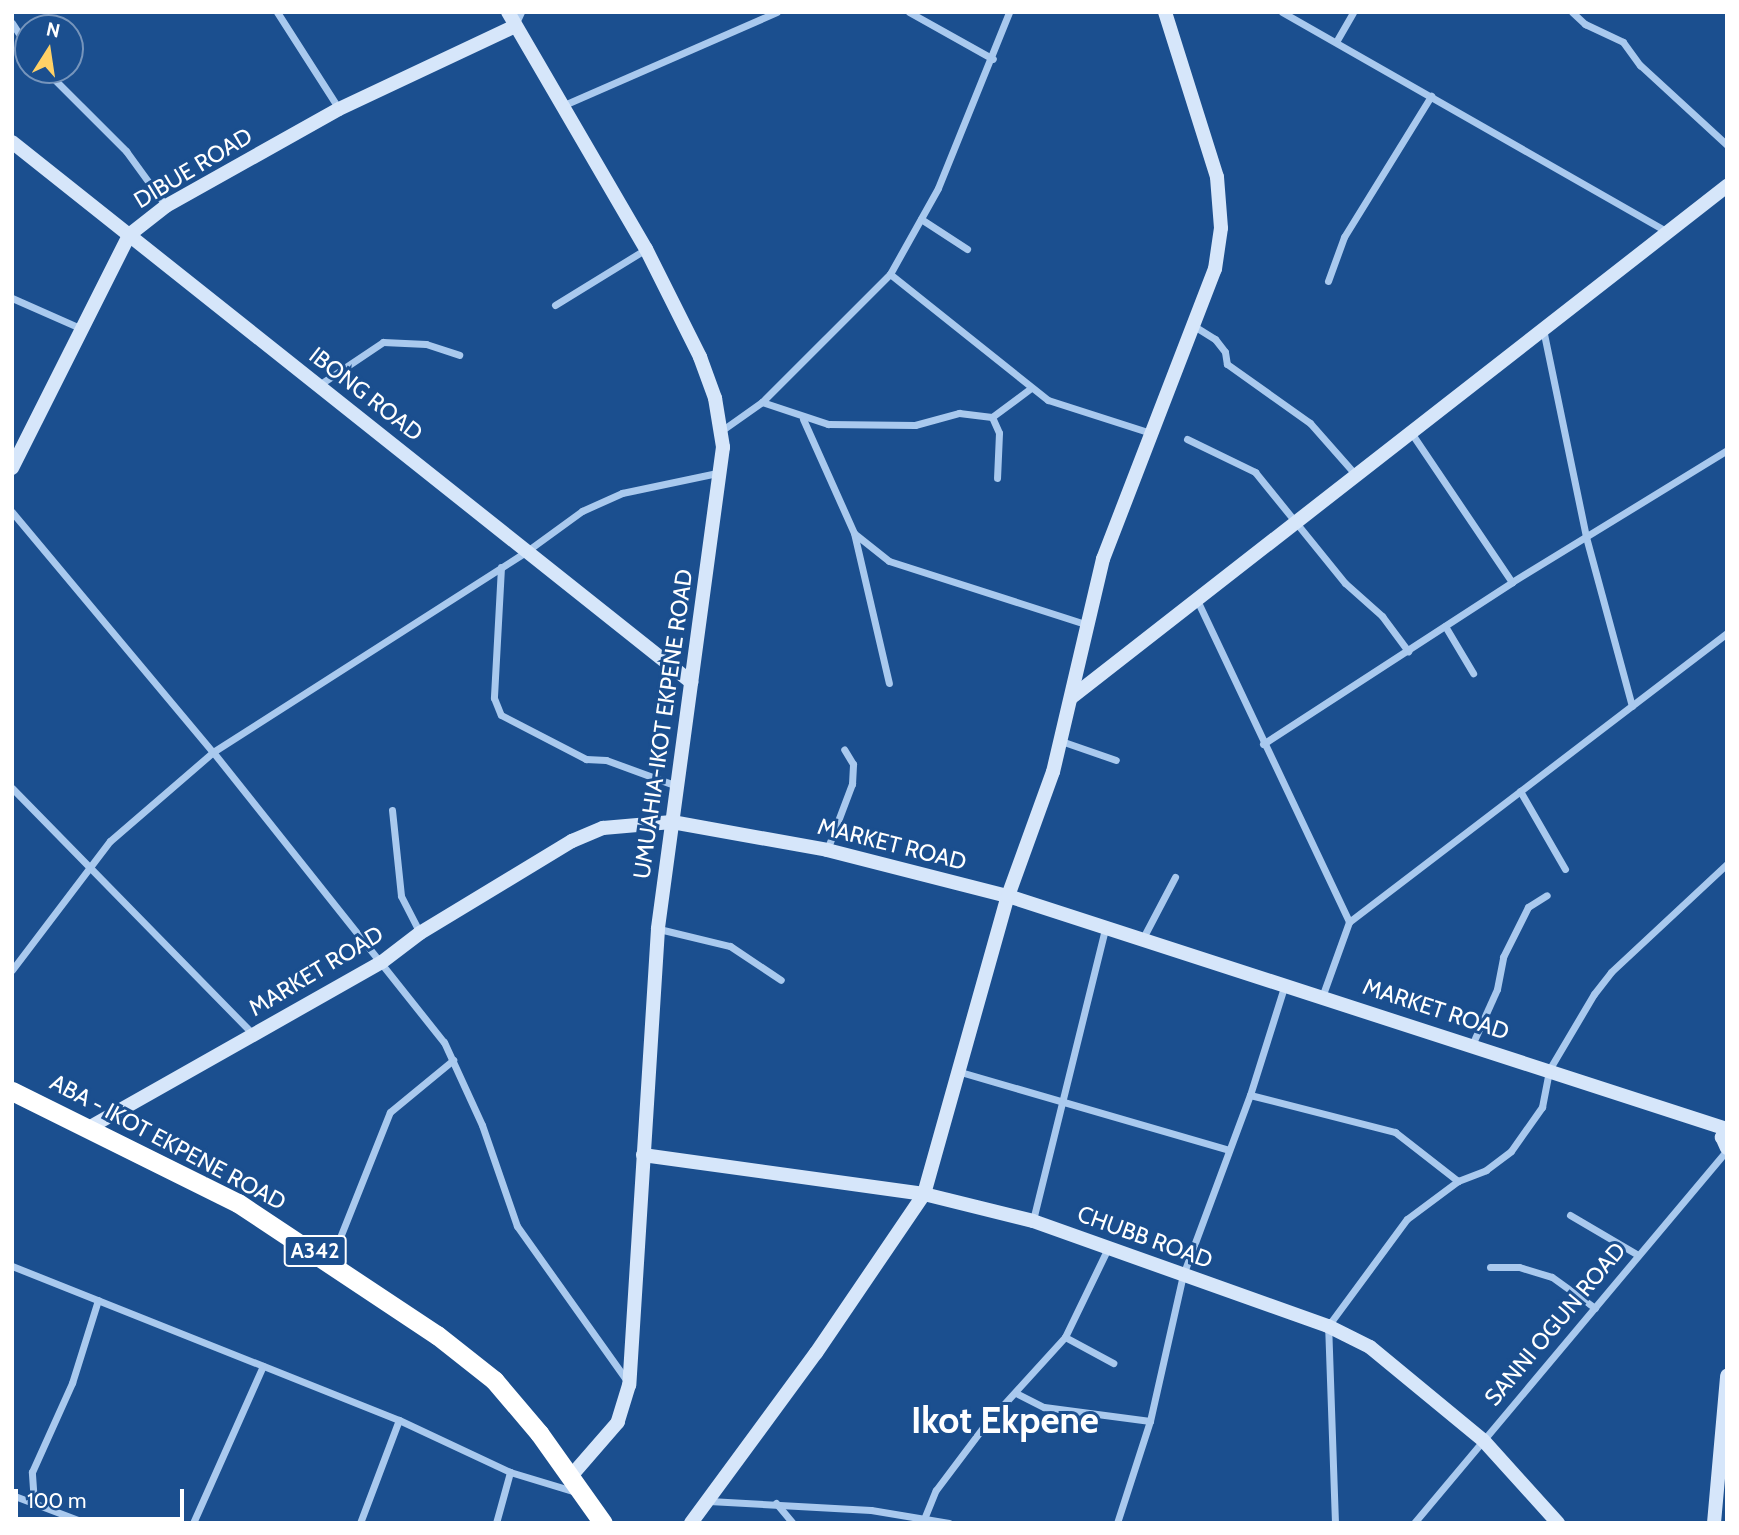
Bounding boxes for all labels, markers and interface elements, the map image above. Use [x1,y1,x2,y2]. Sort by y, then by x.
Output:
north arrow [14,14,84,84]
text: N [44,17,62,43]
street label: DIBUE ROAD [129,122,257,214]
street label: IBONG ROAD [304,341,428,447]
street label: UMUAHIA-IKOT EKPENE ROAD [628,567,698,881]
street label: MARKET ROAD [815,812,969,876]
street label: MARKET ROAD [244,920,388,1022]
street label: MARKET ROAD [1359,972,1513,1046]
street label: ABA - IKOT EKPENE ROAD [45,1068,291,1216]
street label: CHUBB ROAD [1074,1200,1216,1274]
road number: A342 [284,1234,346,1268]
street label: SANNI OGUN ROAD [1479,1237,1631,1411]
district label: Ikot Ekpene [911,1398,1099,1442]
scale bar [18,1476,187,1520]
text: 100 m [27,1488,86,1513]

